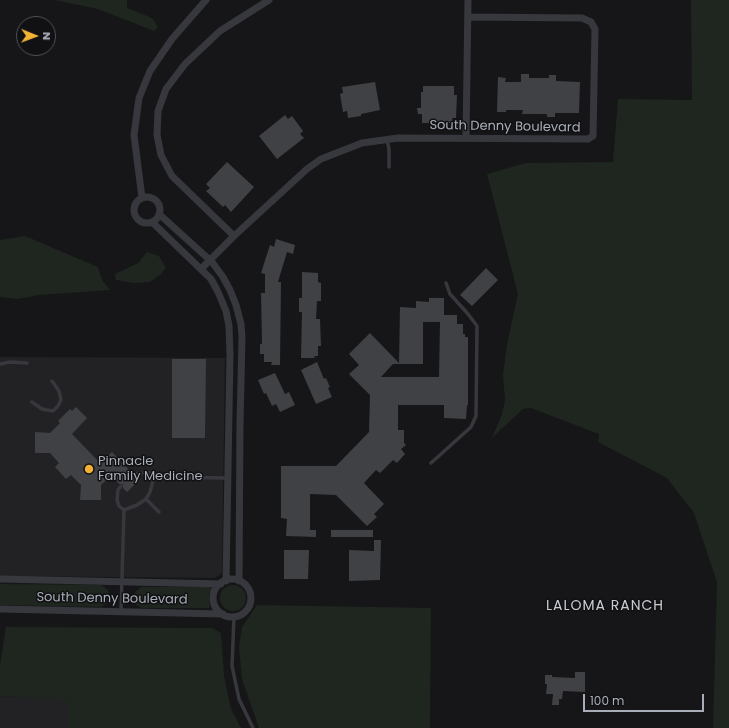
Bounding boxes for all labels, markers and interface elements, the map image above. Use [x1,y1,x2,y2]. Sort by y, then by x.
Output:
north arrow [16,16,56,56]
text: N [39,32,55,40]
street label: South Denny Boulevard [429,118,581,136]
place label: Pinnacle Family Medicine [98,454,203,485]
marker: Pinnacle Family Medicine [83,463,95,475]
street label: South Denny Boulevard [36,590,188,608]
district label: LALOMA RANCH [546,598,664,614]
scale bar [585,686,706,712]
text: 100 m [590,692,624,709]

